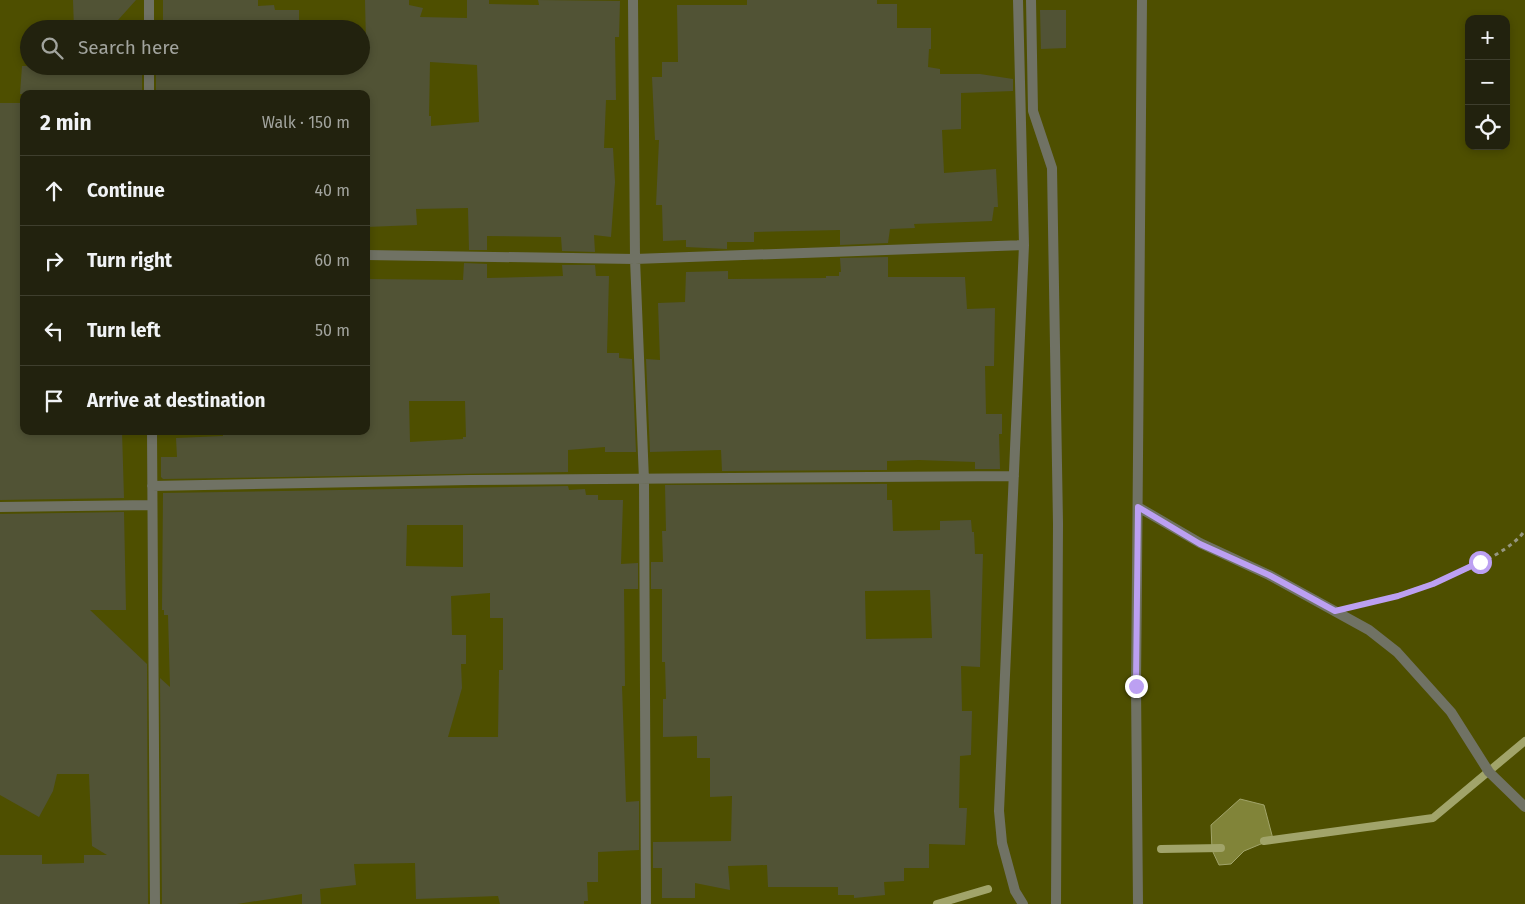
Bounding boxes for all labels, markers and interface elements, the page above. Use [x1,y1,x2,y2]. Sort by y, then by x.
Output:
map controls [1465,15,1510,150]
button: + [1465,15,1510,60]
search box [20,20,370,75]
icon: search [38,34,66,62]
text: Search here [78,36,179,59]
button: − [1465,60,1510,105]
button: locate [1465,105,1510,150]
text: 2 min [40,110,92,136]
text: Walk · 150 m [262,113,350,132]
icon: ahead [40,177,68,205]
text: Continue [87,179,165,202]
text: 40 m [315,181,350,200]
icon: right [40,247,68,275]
text: Turn right [87,249,172,272]
text: 60 m [315,251,350,270]
icon: left [40,317,68,345]
text: Turn left [87,319,161,342]
text: 50 m [315,321,350,340]
icon: arrive [40,387,68,415]
text: Arrive at destination [87,389,266,412]
route start [1469,551,1492,574]
route end [1125,675,1148,698]

